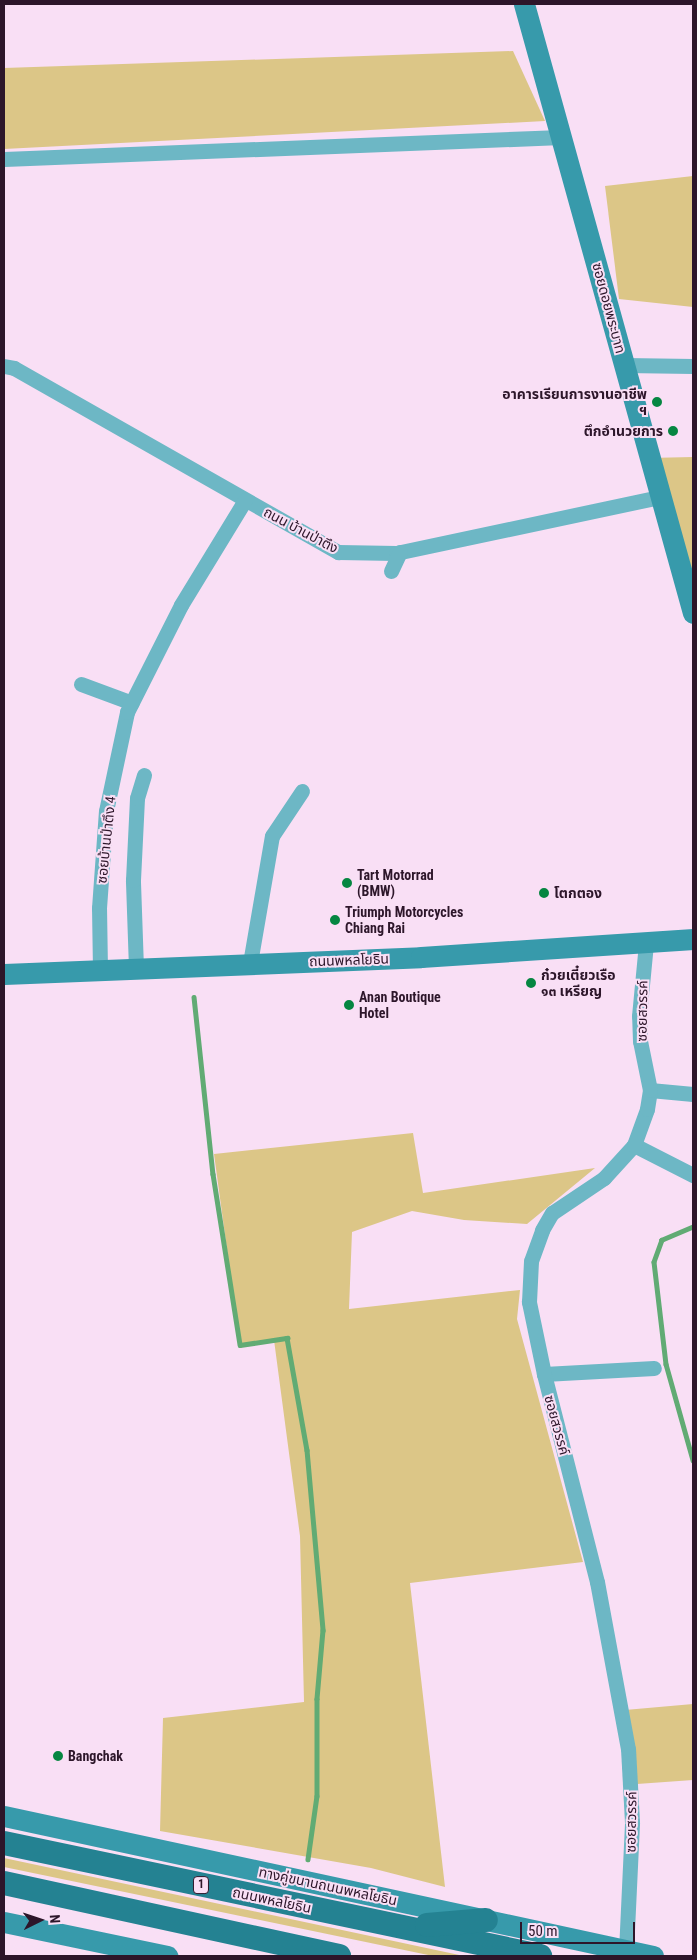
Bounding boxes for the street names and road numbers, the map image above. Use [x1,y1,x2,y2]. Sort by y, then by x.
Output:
street label: ซอยดอยพระบาท [589,261,629,355]
street label: ถนน บ้านป่าตึง [261,503,341,557]
street label: ซอยบ้านป่าตึง 4 [93,796,119,884]
street label: ถนนพหลโยธิน [309,950,389,970]
street label: ซอยสวรรค์ [633,980,651,1042]
street label: ซอยสวรรค์ [541,1393,573,1457]
street label: ซอยสวรรค์ [622,1791,640,1853]
street label: ทางคู่ขนานถนนพหลโยธิน [257,1863,399,1909]
road number: 1 [192,1876,210,1894]
street label: ถนนพหลโยธิน [231,1883,313,1917]

